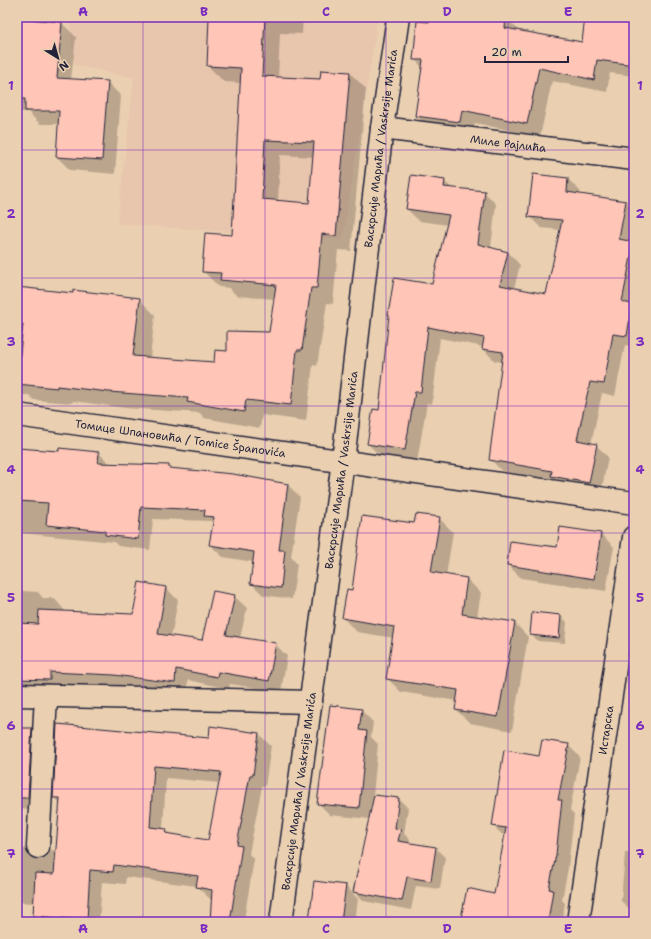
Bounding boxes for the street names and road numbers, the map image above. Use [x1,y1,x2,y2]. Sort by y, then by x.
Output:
street label: Васкрсије Марића / Vaskrsije Marića [361,48,401,248]
street label: Миле Рајлића [469,132,547,156]
street label: Васкрсије Марића / Vaskrsije Marića [322,370,362,570]
street label: Томице Шпановића / Tomice Španovića [74,416,287,461]
street label: Васкрсије Марића / Vaskrsije Marića [278,691,320,891]
street label: Истарска [595,705,617,755]

